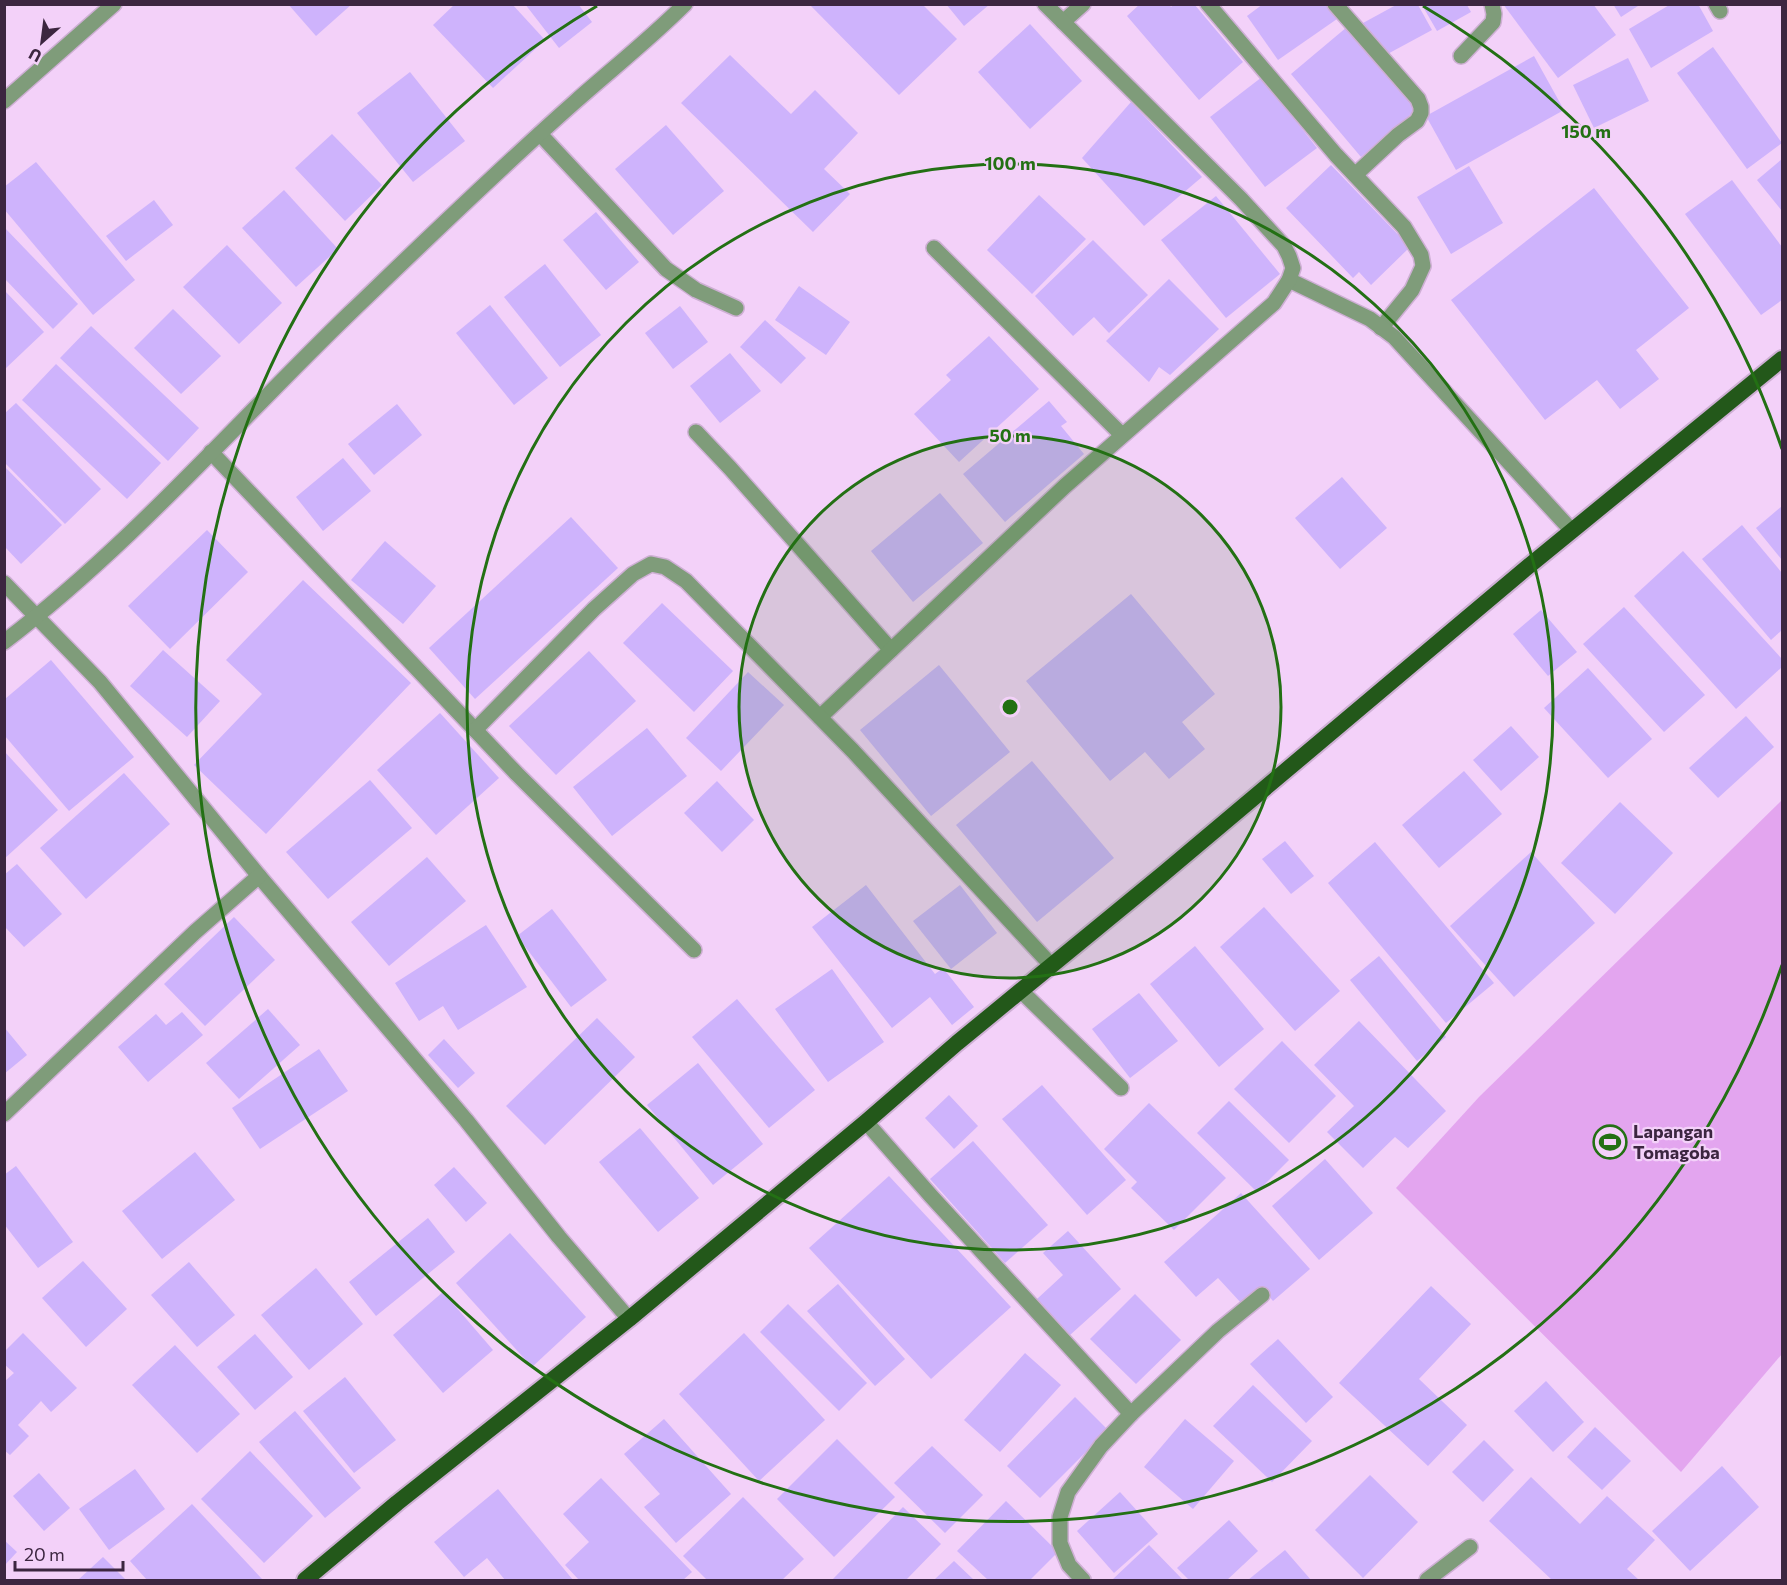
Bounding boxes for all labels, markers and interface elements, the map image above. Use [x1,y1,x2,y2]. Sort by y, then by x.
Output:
north arrow [12,12,72,72]
text: U [25,45,44,67]
text: 150 m [1561,120,1611,142]
text: 100 m [984,152,1036,174]
text: 50 m [989,424,1031,446]
centre of rings [1000,697,1020,717]
place label: Lapangan Tomagoba [1633,1120,1720,1163]
sports icon: Lapangan Tomagoba [1592,1124,1628,1160]
scale bar [15,1534,123,1572]
text: 20 m [24,1543,65,1565]

